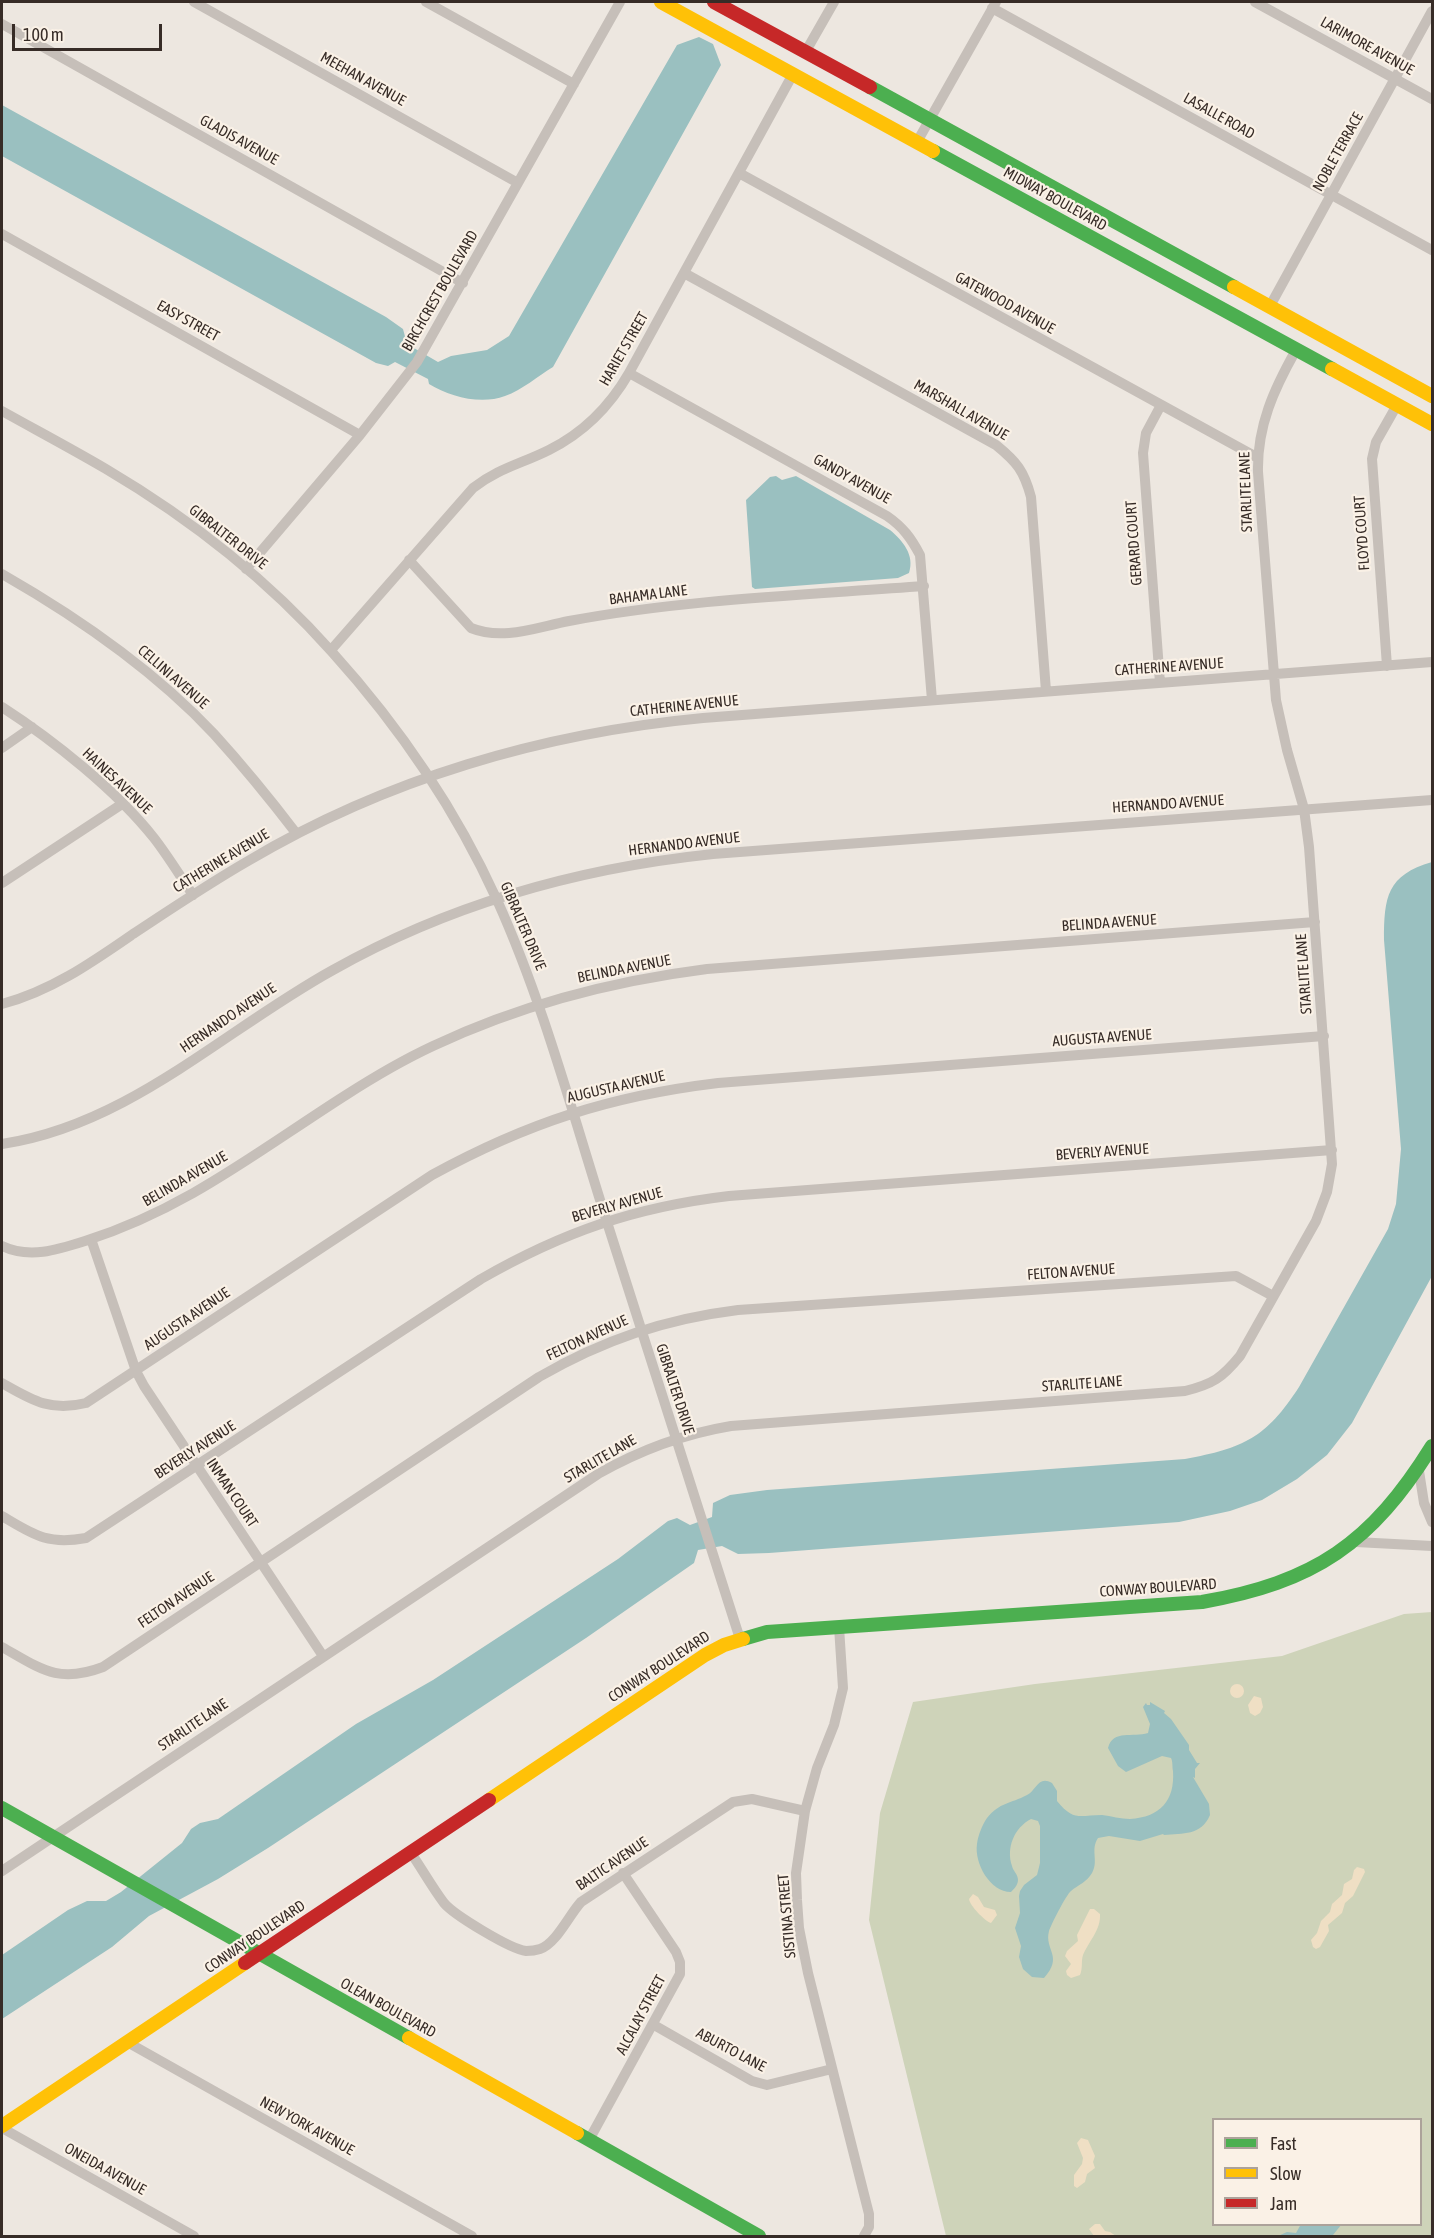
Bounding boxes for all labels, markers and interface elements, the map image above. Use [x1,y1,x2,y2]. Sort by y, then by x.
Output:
scale bar [15,12,165,50]
street label: LARIMORE AVENUE [1317,13,1417,79]
text: 100 m [23,24,64,45]
street label: MEEHAN AVENUE [317,48,409,110]
street label: LASALLE ROAD [1180,89,1258,143]
street label: NOBLE TERRACE [1309,109,1367,195]
street label: GLADIS AVENUE [197,111,281,169]
street label: MIDWAY BOULEVARD [1000,163,1110,235]
street label: BIRCHCREST BOULEVARD [398,227,482,355]
street label: GATEWOOD AVENUE [952,268,1058,338]
street label: EASY STREET [154,297,222,345]
street label: HARIET STREET [596,309,652,389]
street label: MARSHALL AVENUE [911,376,1011,444]
street label: GANDY AVENUE [810,450,894,508]
street label: STARLITE LANE [1236,452,1256,532]
street label: FLOYD COURT [1350,495,1374,571]
street label: GERARD COURT [1122,500,1146,586]
street label: GIBRALTER DRIVE [185,501,271,573]
street label: BAHAMA LANE [608,581,688,609]
street label: CELLINI AVENUE [134,641,212,713]
street label: CATHERINE AVENUE [1114,654,1224,680]
street label: CATHERINE AVENUE [629,691,739,721]
street label: HAINES AVENUE [79,744,155,818]
street label: HERNANDO AVENUE [1112,791,1224,817]
street label: CATHERINE AVENUE [170,825,272,897]
street label: HERNANDO AVENUE [627,828,741,860]
street label: GIBRALTER DRIVE [496,879,550,973]
street label: BELINDA AVENUE [1061,911,1157,935]
street label: STARLITE LANE [1292,933,1316,1015]
street label: BELINDA AVENUE [576,951,672,987]
street label: HERNANDO AVENUE [177,979,279,1057]
street label: AUGUSTA AVENUE [1052,1026,1152,1050]
street label: AUGUSTA AVENUE [565,1067,667,1107]
street label: BEVERLY AVENUE [1055,1140,1149,1164]
street label: BELINDA AVENUE [140,1148,230,1210]
street label: BEVERLY AVENUE [570,1184,664,1226]
street label: FELTON AVENUE [1027,1260,1115,1284]
street label: AUGUSTA AVENUE [141,1284,233,1354]
street label: FELTON AVENUE [543,1311,631,1365]
street label: GIBRALTER DRIVE [652,1341,698,1437]
street label: STARLITE LANE [1041,1372,1123,1396]
street label: BEVERLY AVENUE [151,1417,239,1483]
street label: STARLITE LANE [561,1431,639,1487]
street label: INMAN COURT [202,1455,262,1531]
street label: FELTON AVENUE [135,1568,217,1632]
street label: CONWAY BOULEVARD [1099,1575,1217,1601]
street label: CONWAY BOULEVARD [605,1628,713,1706]
street label: STARLITE LANE [155,1695,231,1755]
street label: BALTIC AVENUE [573,1833,651,1895]
street label: SISTINA STREET [774,1873,800,1959]
street label: CONWAY BOULEVARD [201,1897,309,1977]
street label: ALCALAY STREET [612,1972,670,2058]
street label: OLEAN BOULEVARD [337,1974,439,2042]
street label: ABURTO LANE [693,2024,769,2076]
street label: NEW YORK AVENUE [257,2093,357,2159]
legend [1212,2118,1422,2226]
text: Fast [1270,2133,1297,2154]
street label: ONEIDA AVENUE [61,2139,149,2199]
text: Slow [1270,2163,1301,2184]
text: Jam [1270,2193,1297,2214]

